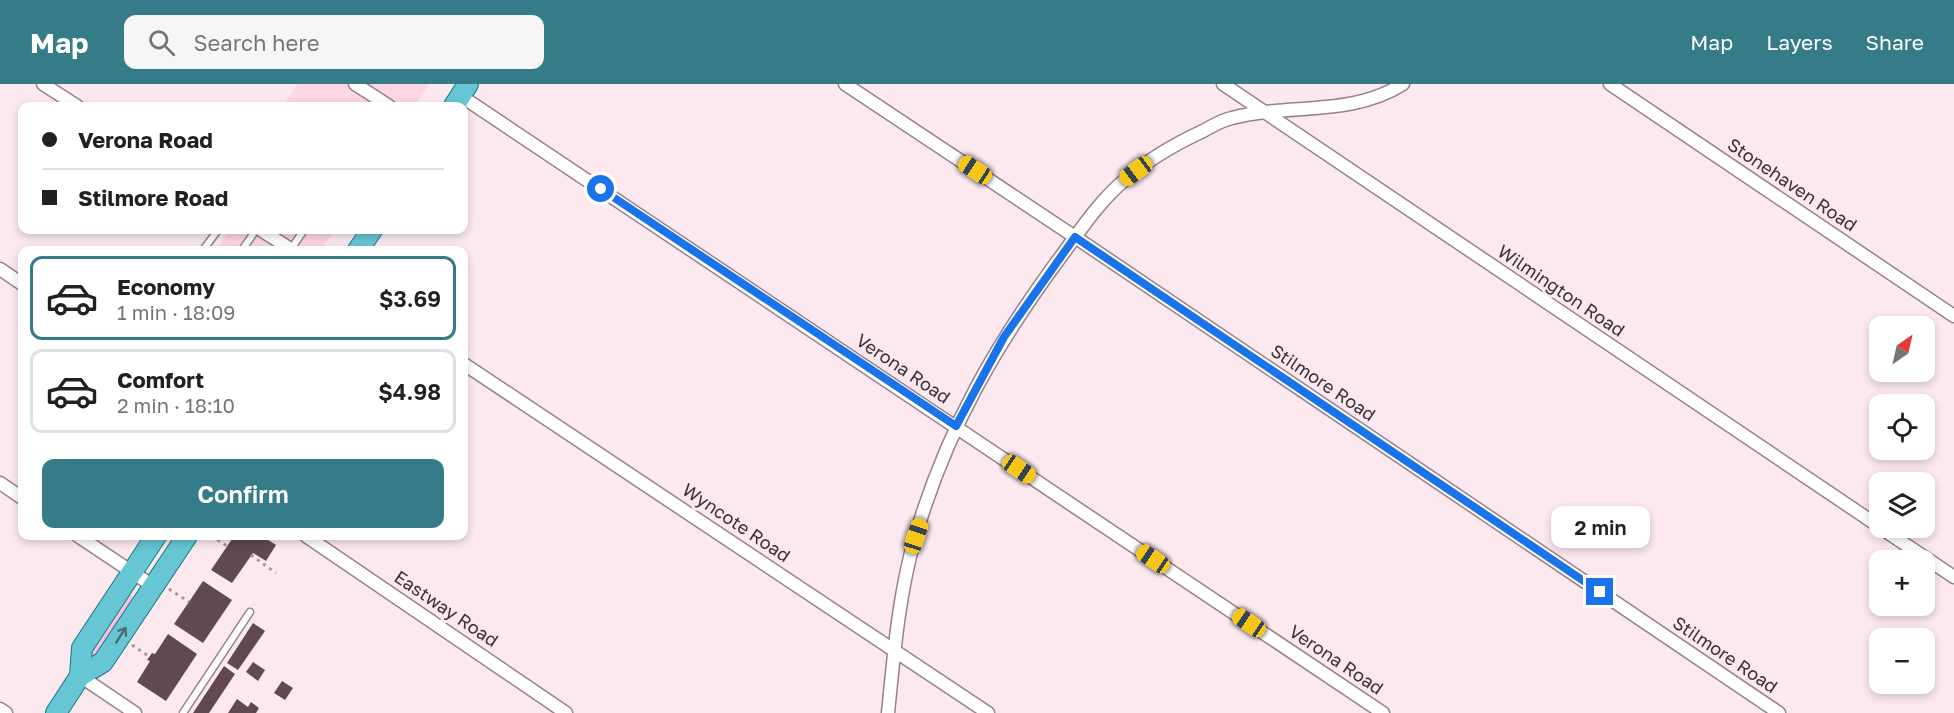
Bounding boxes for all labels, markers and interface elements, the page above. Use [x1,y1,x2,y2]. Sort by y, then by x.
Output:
search box [124,15,544,69]
text: Map [30,26,88,59]
icon: search [145,26,178,59]
text: Search here [193,29,319,56]
text: Map [1690,29,1733,55]
text: Layers [1766,29,1833,55]
text: Share [1866,29,1924,55]
text: Verona Road [78,126,213,153]
street label: Stonehaven Road [1724,133,1861,236]
car [955,153,995,187]
car [1116,153,1156,189]
route start [587,175,614,202]
text: Stilmore Road [78,184,228,211]
street label: Wilmington Road [1494,240,1629,341]
icon: car [45,271,99,325]
text: Economy [117,273,215,300]
text: $3.69 [379,285,441,312]
text: 1 min · 18:09 [117,300,235,324]
north arrow [1869,316,1935,382]
map controls [1869,316,1935,694]
street label: Verona Road [852,329,955,408]
street label: Stilmore Road [1267,339,1380,425]
icon: car [45,364,99,418]
text: Comfort [117,366,204,393]
text: $4.98 [378,378,441,405]
text: 2 min · 18:10 [117,393,235,417]
button: locate [1869,394,1935,460]
car [999,451,1039,487]
button: Confirm [42,459,444,528]
button: layers [1869,472,1935,538]
street label: Wyncote Road [678,478,795,566]
callout: 2 min [1550,505,1650,547]
text: 2 min [1575,515,1627,539]
car [902,516,930,556]
car [1133,541,1173,577]
button: + [1869,550,1935,616]
street label: Eastway Road [390,565,503,651]
route end [1586,578,1613,605]
car [1229,605,1269,641]
street label: Stilmore Road [1669,611,1782,697]
street label: Verona Road [1285,620,1388,699]
one-way arrow [114,627,127,644]
button: − [1869,628,1935,694]

